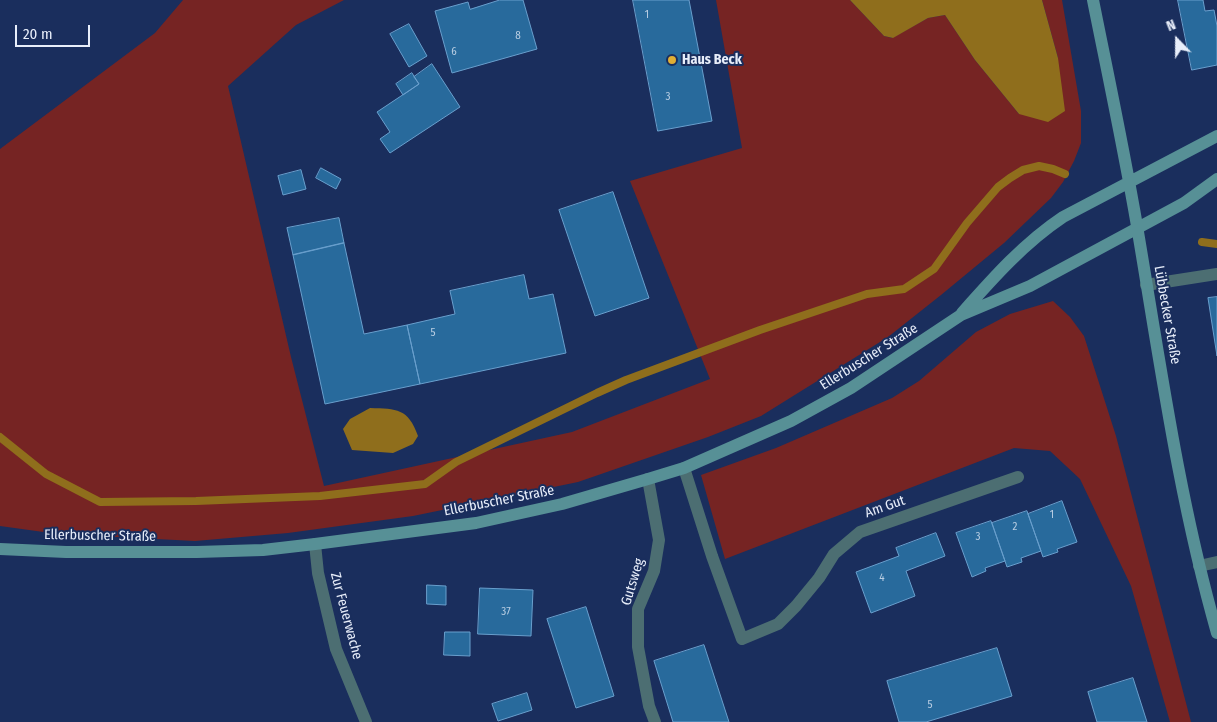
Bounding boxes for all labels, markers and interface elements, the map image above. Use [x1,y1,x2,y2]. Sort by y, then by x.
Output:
house number: 1 [645,8,649,22]
scale bar [18,15,92,47]
north arrow [1152,15,1202,65]
text: N [1164,16,1178,35]
text: 20 m [23,25,53,43]
house number: 8 [515,29,521,43]
house number: 6 [451,45,457,59]
place label: Haus Beck [682,52,742,68]
marker: Haus Beck [666,54,678,66]
house number: 3 [666,90,670,104]
street label: Lübbecker Straße [1150,264,1184,366]
street label: Ellerbuscher Straße [817,320,921,394]
house number: 5 [430,326,436,340]
street label: Ellerbuscher Straße [442,482,556,520]
street label: Am Gut [863,492,907,522]
house number: 1 [1050,508,1054,522]
house number: 2 [1013,520,1017,534]
street label: Ellerbuscher Straße [44,527,156,545]
house number: 3 [976,530,980,544]
street label: Gutsweg [618,556,648,608]
street label: Zur Feuerwache [326,571,366,661]
house number: 4 [879,571,885,585]
house number: 37 [501,605,511,619]
house number: 5 [927,698,933,712]

